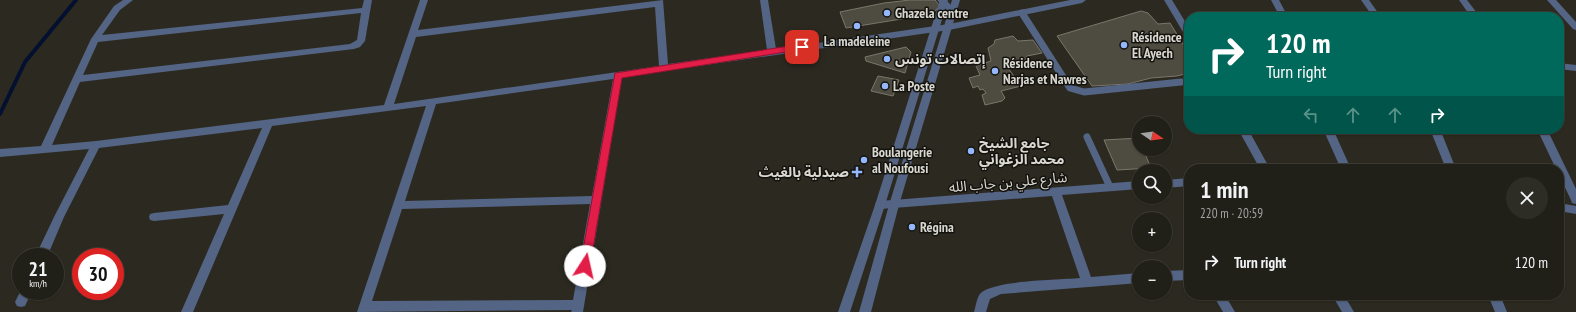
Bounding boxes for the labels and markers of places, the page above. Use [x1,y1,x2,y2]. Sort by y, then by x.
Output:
place label: Ghazela centre [895,4,969,22]
marker: Ghazela centre [882,8,892,18]
marker: La madeleine [852,21,862,31]
place label: Résidence El Ayech [1132,28,1182,62]
pin [785,30,819,64]
place label: La madeleine [824,32,890,50]
marker: Résidence El Ayech [1119,40,1129,50]
place label: إتصالات تونس [895,50,986,69]
marker: إتصالات تونس [882,54,892,64]
place label: Résidence Narjas et Nawres [1003,54,1087,88]
marker: Résidence Narjas et Nawres [990,66,1000,76]
place label: La Poste [893,77,935,95]
marker: La Poste [880,81,890,91]
place label: جامع الشيخ محمد الزغواني [979,134,1064,170]
place label: Boulangerie al Noufousi [872,143,932,177]
marker: جامع الشيخ محمد الزغواني [966,146,976,156]
marker: Boulangerie al Noufousi [859,155,869,165]
place label: صيدلية بالغيث [759,163,849,181]
marker: صيدلية بالغيث [852,167,862,177]
place label: Régina [920,218,954,236]
marker: Régina [907,222,917,232]

